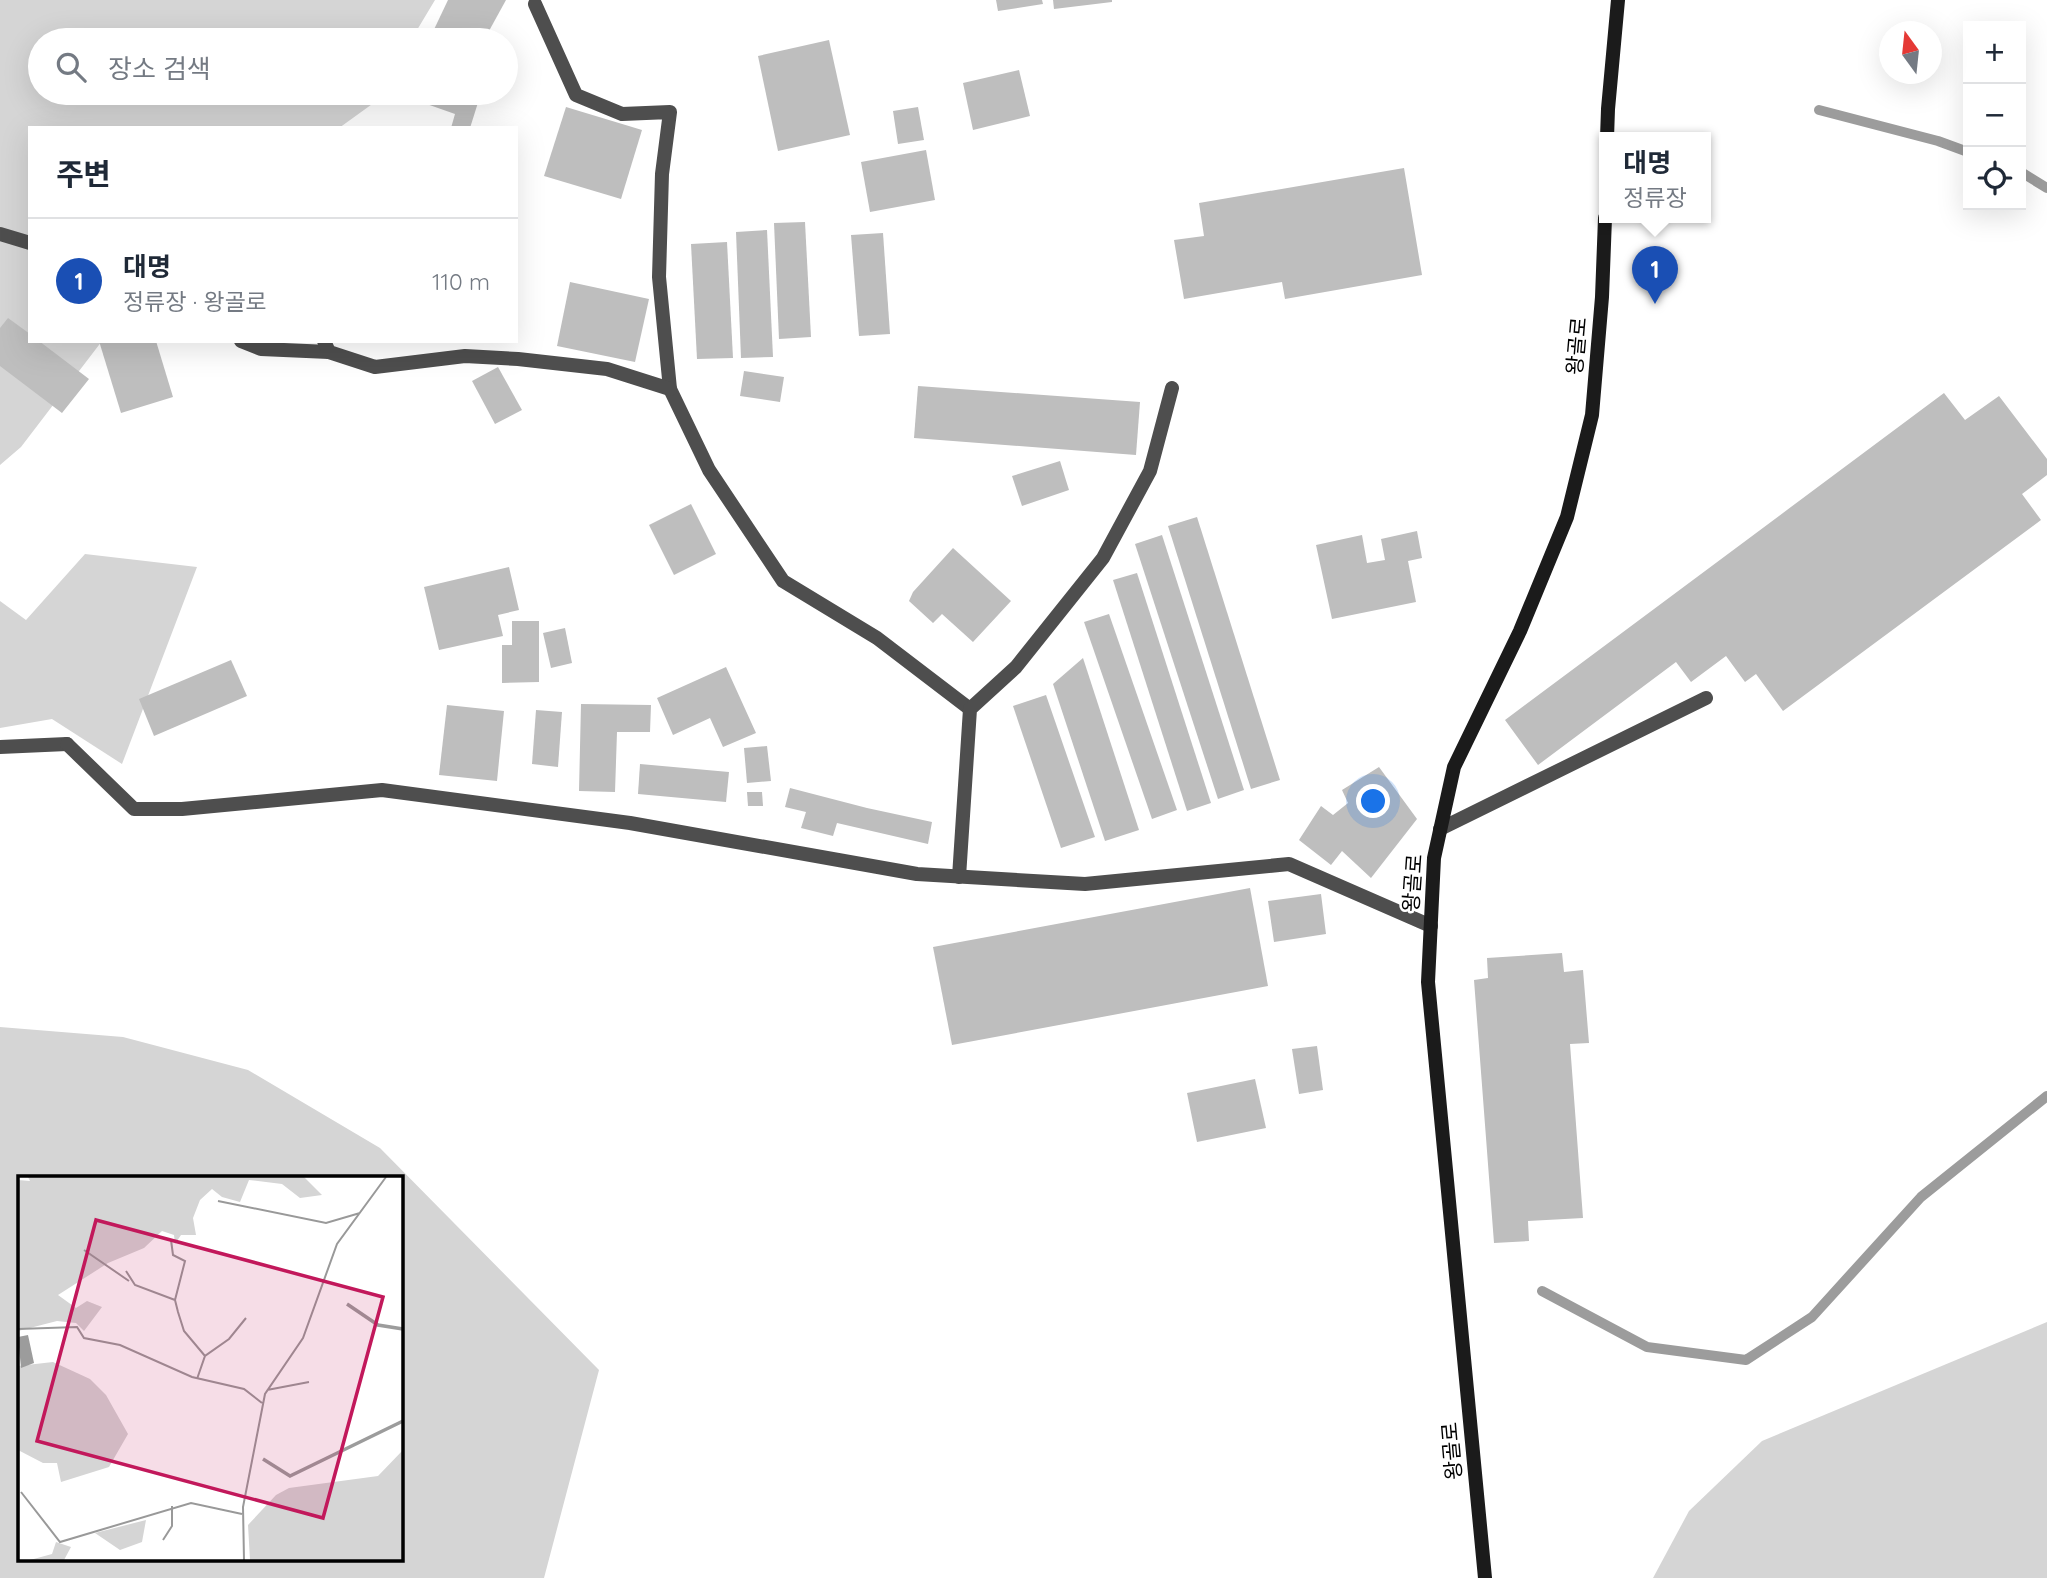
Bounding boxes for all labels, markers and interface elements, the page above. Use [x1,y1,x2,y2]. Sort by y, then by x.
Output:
north arrow [1879,21,1942,84]
map controls [1963,21,2026,210]
button: + [1963,21,2026,84]
search box [28,28,518,105]
icon: search [52,48,90,86]
text: 장소 검색 [108,52,211,85]
button: − [1963,84,2026,147]
popup [1599,132,1711,223]
text: 대명 [1623,146,1671,179]
button: locate [1963,147,2026,210]
text: 주변 [56,155,111,193]
text: 정류장 [1623,183,1687,212]
pin: 1 [1632,246,1678,304]
text: 대명 [123,250,171,283]
text: 1 [75,267,83,296]
text: 110 m [432,267,490,296]
text: 정류장 · 왕골로 [123,287,267,316]
street label: 왕골로 [1561,316,1591,376]
your location [1356,784,1390,818]
street label: 왕골로 [1397,853,1427,913]
inset map [18,1176,402,1560]
street label: 왕골로 [1436,1421,1466,1481]

